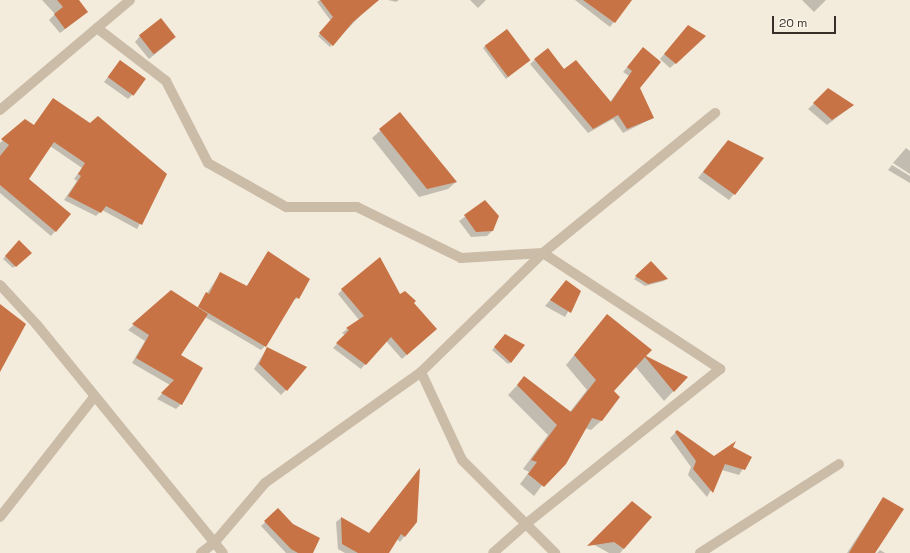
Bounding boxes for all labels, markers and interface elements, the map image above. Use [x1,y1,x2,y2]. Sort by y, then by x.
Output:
scale bar [774,8,838,34]
text: 20 m [779,15,807,31]

